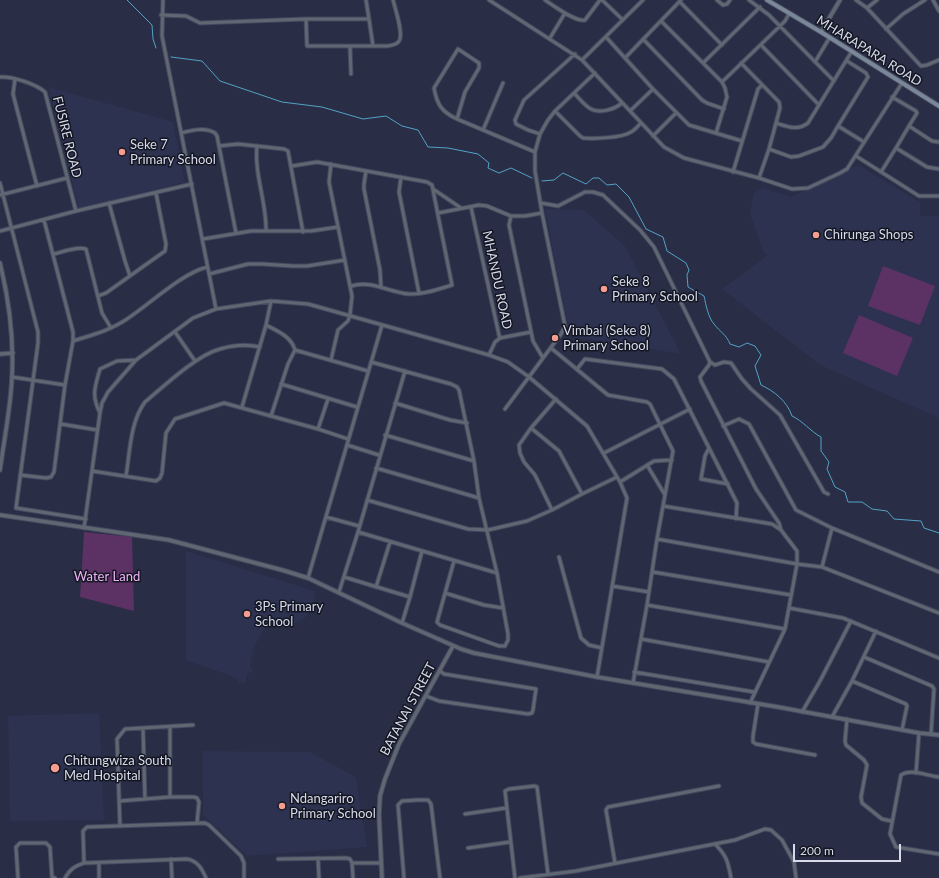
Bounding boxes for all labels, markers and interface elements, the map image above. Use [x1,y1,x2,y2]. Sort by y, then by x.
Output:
street label: MHARAPARA ROAD [814,12,924,90]
street label: FUSIRE ROAD [49,95,85,179]
place label: Seke 7 Primary School [130,137,216,168]
marker: Seke 7 Primary School [117,147,127,157]
place label: Chirunga Shops [824,227,913,243]
street label: MHANDU ROAD [479,229,515,331]
marker: Chirunga Shops [811,230,821,240]
place label: Seke 8 Primary School [612,274,698,305]
marker: Seke 8 Primary School [599,284,609,294]
place label: Vimbai (Seke 8) Primary School [563,323,651,354]
marker: Vimbai (Seke 8) Primary School [550,333,560,343]
park label: Water Land [74,569,140,585]
place label: 3Ps Primary School [255,599,323,630]
marker: 3Ps Primary School [242,609,252,619]
street label: BATANAI STREET [377,660,439,758]
place label: Chitungwiza South Med Hospital [64,753,172,784]
marker: Chitungwiza South Med Hospital [49,762,61,774]
place label: Ndangariro Primary School [290,791,376,822]
marker: Ndangariro Primary School [277,801,287,811]
scale bar [795,836,903,862]
text: 200 m [800,843,834,858]

